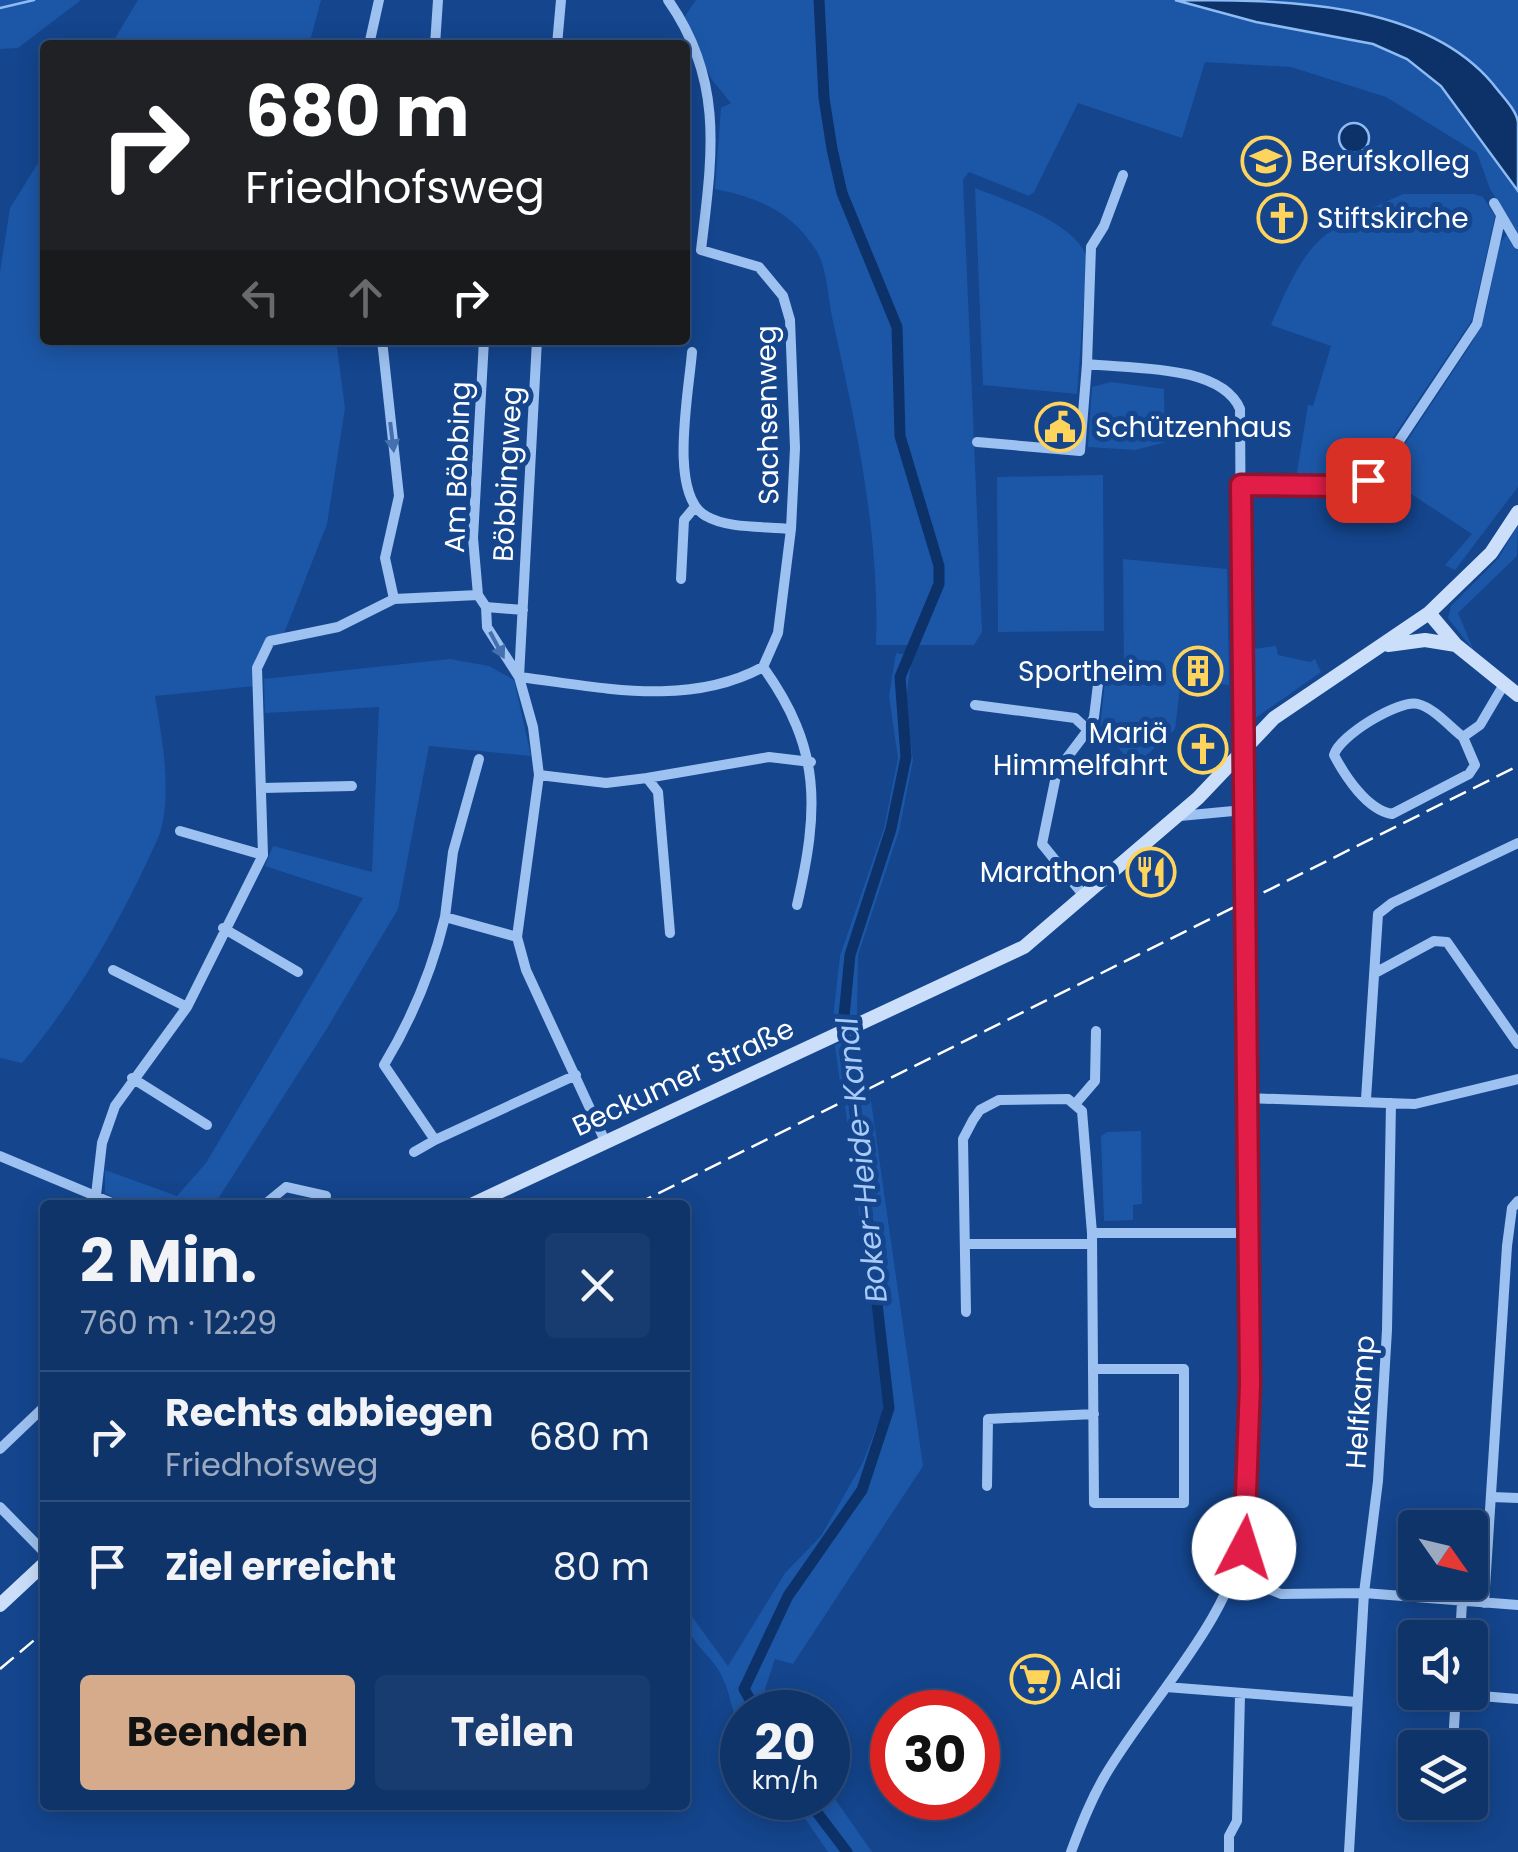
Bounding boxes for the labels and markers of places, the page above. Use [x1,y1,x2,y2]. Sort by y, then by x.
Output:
school or university icon: Berufskolleg [1240,135,1292,187]
place label: Berufskolleg [1301,142,1470,181]
church icon: Stiftskirche [1256,192,1308,244]
place label: Stiftskirche [1317,199,1469,238]
public building icon: Schützenhaus [1034,401,1086,453]
place label: Schützenhaus [1095,408,1292,447]
pin [1326,438,1411,523]
building icon: Sportheim [1172,645,1224,697]
place label: Sportheim [1018,652,1163,691]
place label: Mariä Himmelfahrt [993,714,1168,785]
church icon: Mariä Himmelfahrt [1177,723,1229,775]
restaurant icon: Marathon [1125,846,1177,898]
place label: Marathon [980,853,1116,892]
supermarket icon: Aldi [1009,1653,1061,1705]
place label: Aldi [1070,1660,1122,1699]

